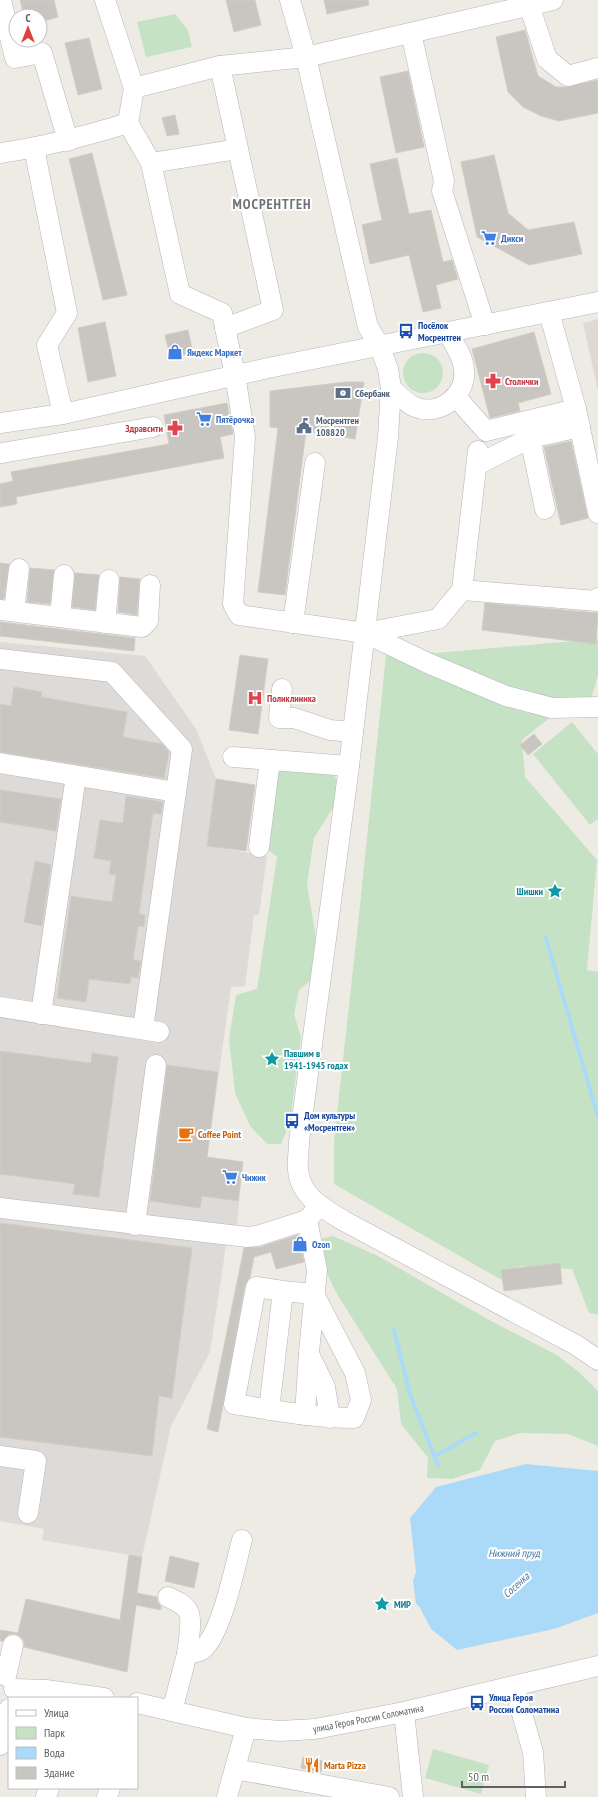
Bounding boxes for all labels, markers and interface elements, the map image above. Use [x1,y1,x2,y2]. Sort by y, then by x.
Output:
north arrow [8,8,48,48]
text: С [25,11,31,25]
district label: МОСРЕНТГЕН [232,195,312,213]
supermarket icon: Дикси [480,229,498,247]
place label: Дикси [501,232,524,245]
place label: Посёлок Мосрентген [418,319,462,344]
bus stop icon: Посёлок Мосрентген [397,322,415,340]
shop icon: Яндекс Маркет [166,343,184,361]
place label: Яндекс Маркет [187,346,242,359]
pharmacy icon: Столички [484,372,502,390]
place label: Столички [505,375,539,388]
bank icon: Сбербанк [334,384,352,402]
place label: Сбербанк [355,387,391,400]
supermarket icon: Пятёрочка [195,410,213,428]
place label: Пятёрочка [216,413,254,426]
place label: Мосрентген 108820 [316,414,360,439]
public building icon: Мосрентген 108820 [295,417,313,435]
pharmacy icon: Здравсити [166,419,184,437]
place label: Здравсити [125,422,163,435]
hospital icon: Поликлиника [246,689,264,707]
place label: Поликлиника [267,692,316,705]
place icon: Шишки [546,882,564,900]
place label: Шишки [517,885,543,898]
place label: Павшим в 1941-1945 годах [284,1047,349,1072]
place icon: Павшим в 1941-1945 годах [263,1050,281,1068]
place label: Дом культуры «Мосрентген» [304,1109,355,1134]
bus stop icon: Дом культуры «Мосрентген» [283,1112,301,1130]
cafe icon: Coffee Point [177,1125,195,1143]
place label: Coffee Point [198,1128,241,1141]
supermarket icon: Чижик [221,1168,239,1186]
place label: Чижик [242,1171,267,1184]
shop icon: Ozon [291,1235,309,1253]
place label: Ozon [312,1238,331,1251]
water label: Нижний пруд [488,1546,541,1560]
water label: Сосенка [500,1569,533,1601]
place icon: МИР [373,1595,391,1613]
place label: МИР [394,1598,411,1611]
place label: Улица Героя России Соломатина [488,1691,559,1716]
bus stop icon: Улица Героя России Соломатина [468,1694,486,1712]
legend [8,1697,138,1789]
street label: улица Героя России Соломатина [312,1701,425,1736]
text: Улица [44,1705,69,1720]
text: Парк [44,1725,65,1740]
text: Вода [44,1745,65,1760]
restaurant icon: Marta Pizza [303,1756,321,1774]
place label: Marta Pizza [324,1759,366,1772]
scale bar [462,1763,565,1789]
text: Здание [44,1765,75,1780]
text: 50 m [468,1769,489,1784]

